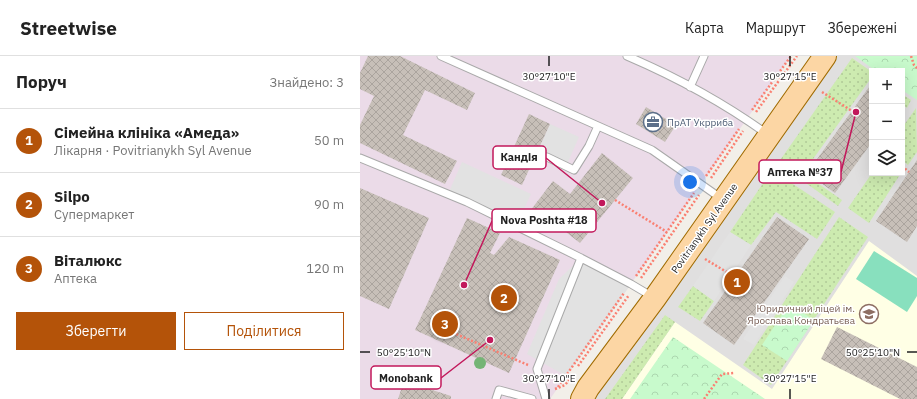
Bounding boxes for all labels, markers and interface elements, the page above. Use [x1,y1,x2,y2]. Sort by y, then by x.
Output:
text: Streetwise [20,16,117,40]
text: Карта [685,19,724,37]
text: Маршрут [746,19,806,37]
text: Збережені [828,19,897,37]
map controls [869,68,905,176]
button: + [869,68,905,104]
text: 30°27'10"E [522,70,576,83]
text: 30°27'15"E [763,70,817,83]
text: Поруч [16,71,67,93]
text: Знайдено: 3 [270,74,344,91]
button: − [869,104,905,140]
office icon: ПрАТ Укрриба [642,111,664,133]
place label: ПрАТ Укрриба [667,116,734,129]
text: Сімейна клініка «Амеда» [54,123,239,142]
text: 1 [25,132,33,149]
text: 50 m [314,132,344,149]
button: layers [869,140,905,176]
text: Лікарня · Povitrianykh Syl Avenue [54,142,252,159]
callout: Кандія [493,146,546,169]
text: Кандія [500,150,538,164]
callout: Аптека №37 [759,160,841,183]
text: Аптека №37 [767,165,833,179]
your location [680,172,700,192]
street label: Povitrianykh Syl Avenue [668,180,741,276]
text: Silpo [54,187,90,206]
text: 2 [25,196,33,213]
text: 90 m [314,196,344,213]
text: Супермаркет [54,206,134,223]
callout: Nova Poshta #18 [492,209,596,232]
text: Nova Poshta #18 [500,213,588,227]
text: Віталюкс [54,251,122,270]
text: 3 [25,260,33,277]
text: 120 m [306,260,344,277]
pin: 1 [724,267,750,297]
text: Аптека [54,270,97,287]
pin: 2 [491,283,517,313]
place label: Юридичний ліцей ім. Ярослава Кондратьєва [747,302,856,327]
school or university icon: Юридичний ліцей ім. Ярослава Кондратьєва [858,303,880,325]
pin: 3 [432,309,458,339]
button: Зберегти [16,312,176,350]
button: Поділитися [184,312,344,350]
text: 50°25'10"N [377,346,431,359]
text: 50°25'10"N [846,346,900,359]
callout: Monobank [371,366,441,389]
text: Monobank [379,371,434,385]
text: 30°27'10"E [522,372,576,385]
text: 30°27'15"E [763,372,817,385]

